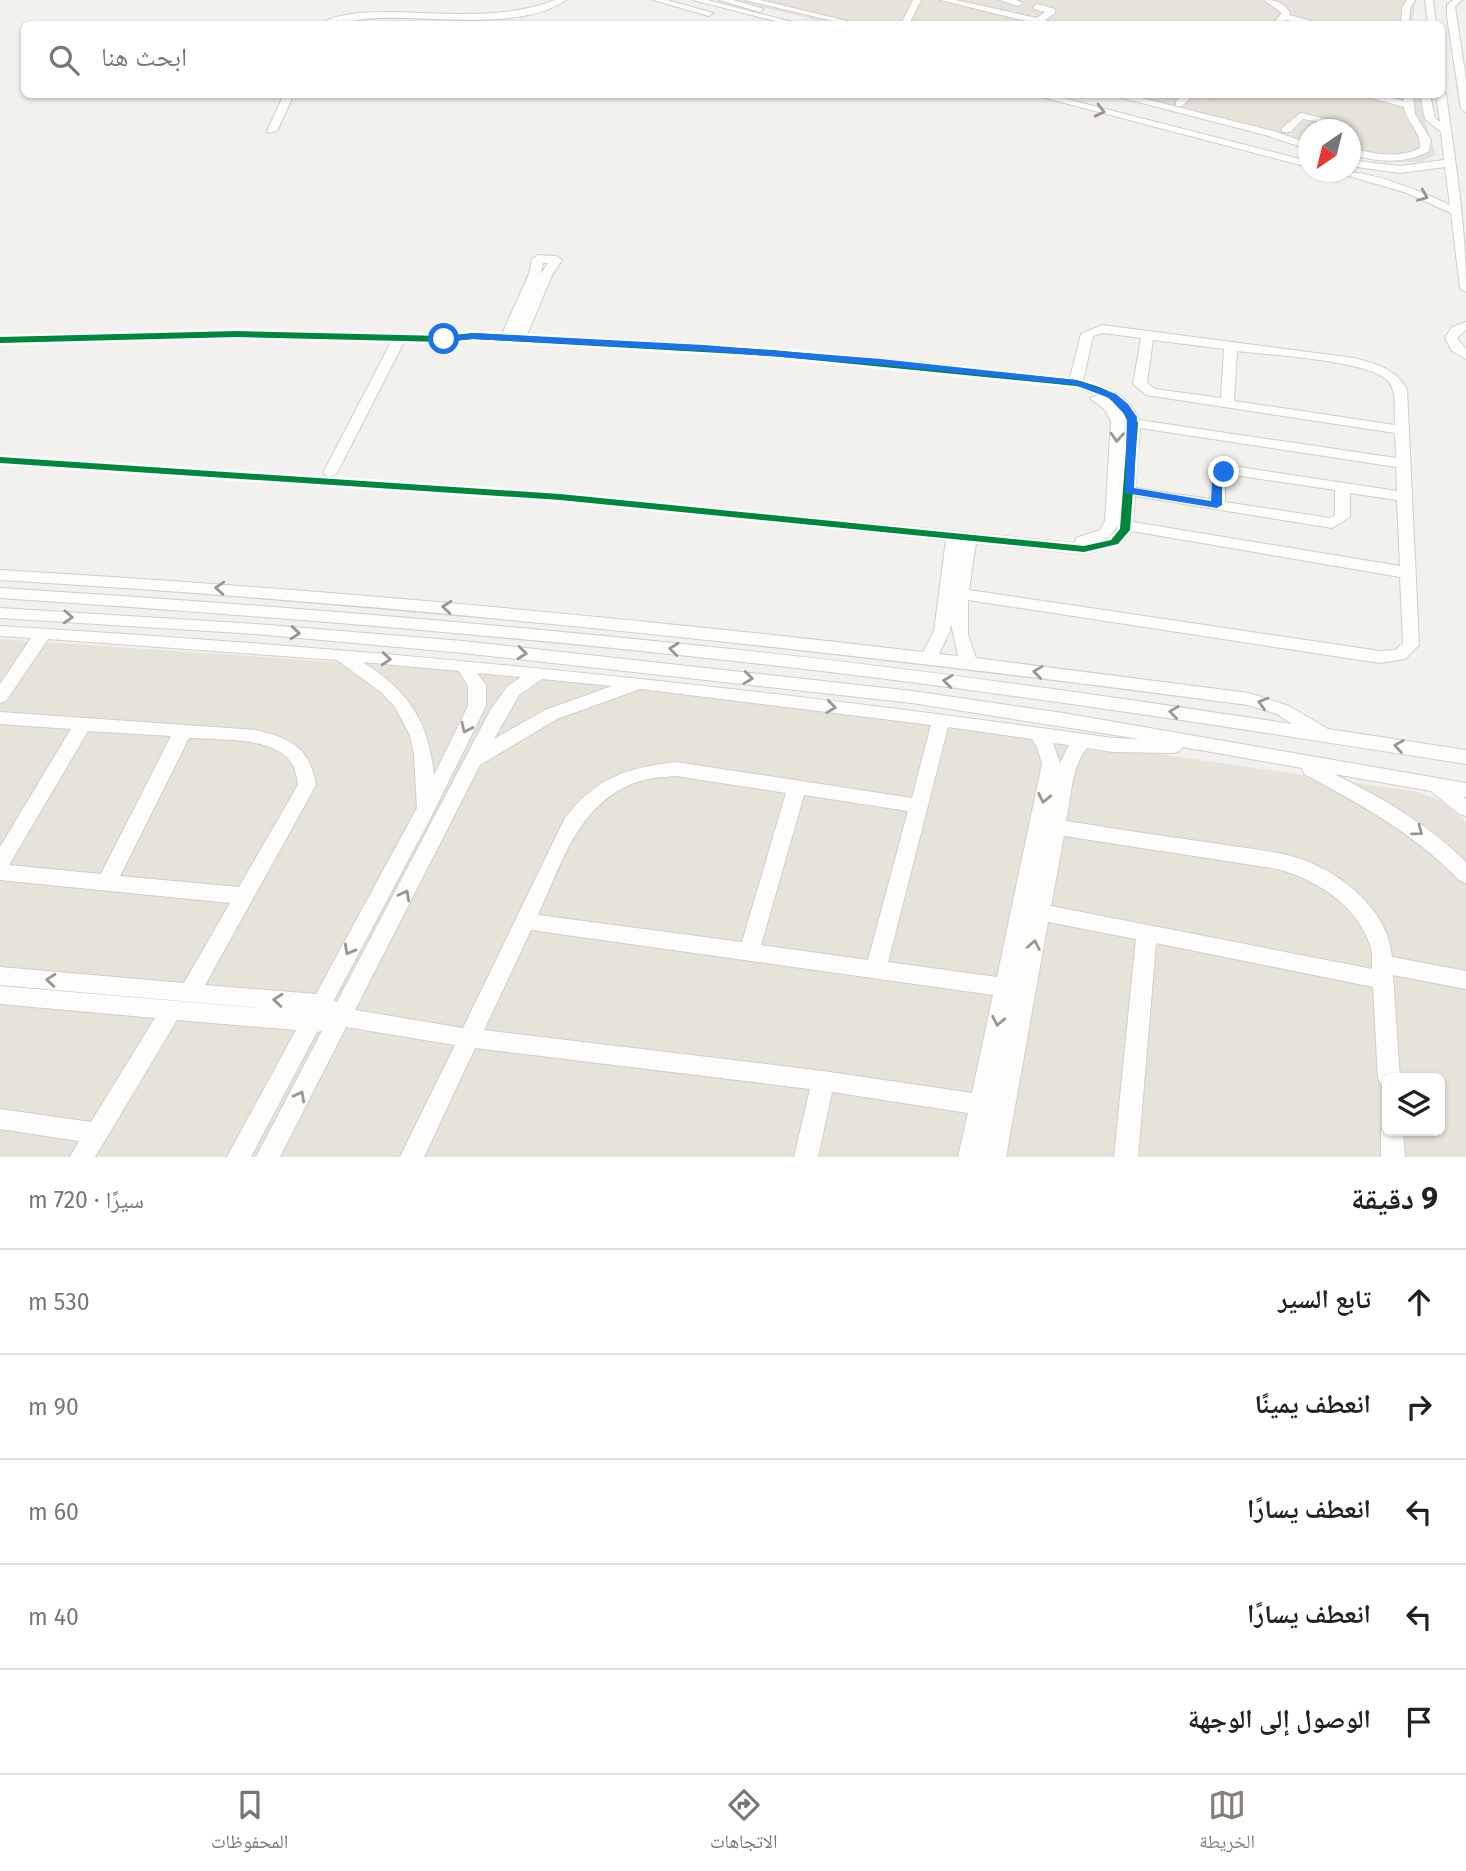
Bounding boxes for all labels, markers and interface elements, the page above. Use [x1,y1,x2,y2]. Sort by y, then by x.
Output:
search box [21,21,1445,98]
icon: search [45,41,83,79]
text: ابحث هنا [101,42,187,73]
one-way arrow [1094,103,1106,117]
north arrow [1298,119,1361,182]
one-way arrow [1416,188,1428,202]
route start [428,323,459,354]
one-way arrow [1110,431,1125,442]
route end [1208,456,1239,487]
one-way arrow [214,580,225,595]
one-way arrow [441,600,452,615]
one-way arrow [63,609,74,624]
one-way arrow [290,625,301,640]
one-way arrow [668,641,680,656]
one-way arrow [516,645,527,660]
one-way arrow [381,651,392,666]
one-way arrow [1032,665,1044,680]
one-way arrow [742,671,754,686]
one-way arrow [942,673,954,688]
one-way arrow [1258,697,1270,712]
one-way arrow [825,699,837,714]
one-way arrow [1168,705,1180,720]
one-way arrow [460,720,474,733]
one-way arrow [1393,739,1404,754]
one-way arrow [1038,792,1053,804]
one-way arrow [1410,823,1423,836]
one-way arrow [397,890,411,902]
one-way arrow [1025,939,1040,951]
one-way arrow [344,943,357,956]
one-way arrow [45,973,56,988]
one-way arrow [272,993,283,1008]
one-way arrow [992,1015,1007,1027]
map controls [1382,1073,1445,1136]
button: layers [1382,1073,1445,1136]
one-way arrow [292,1091,305,1104]
text: 9 دقيقة [1351,1181,1438,1217]
text: سيرًا · 720 m [28,1186,144,1214]
icon: ahead [1400,1283,1438,1321]
text: تابع السير [1278,1284,1371,1315]
text: 530 m [28,1288,90,1316]
icon: right [1400,1388,1438,1426]
text: انعطف يمينًا [1255,1389,1371,1420]
text: 90 m [28,1393,79,1421]
icon: left [1400,1493,1438,1531]
text: انعطف يسارًا [1247,1494,1371,1525]
text: 60 m [28,1498,79,1526]
icon: left [1400,1598,1438,1636]
text: انعطف يسارًا [1247,1599,1371,1630]
text: 40 m [28,1603,79,1631]
icon: arrive [1400,1703,1438,1741]
text: الوصول إلى الوجهة [1188,1704,1371,1735]
tab: المحفوظات [211,1786,288,1860]
tab: الاتجاهات [710,1786,777,1860]
tab: الخريطة [1199,1786,1255,1860]

